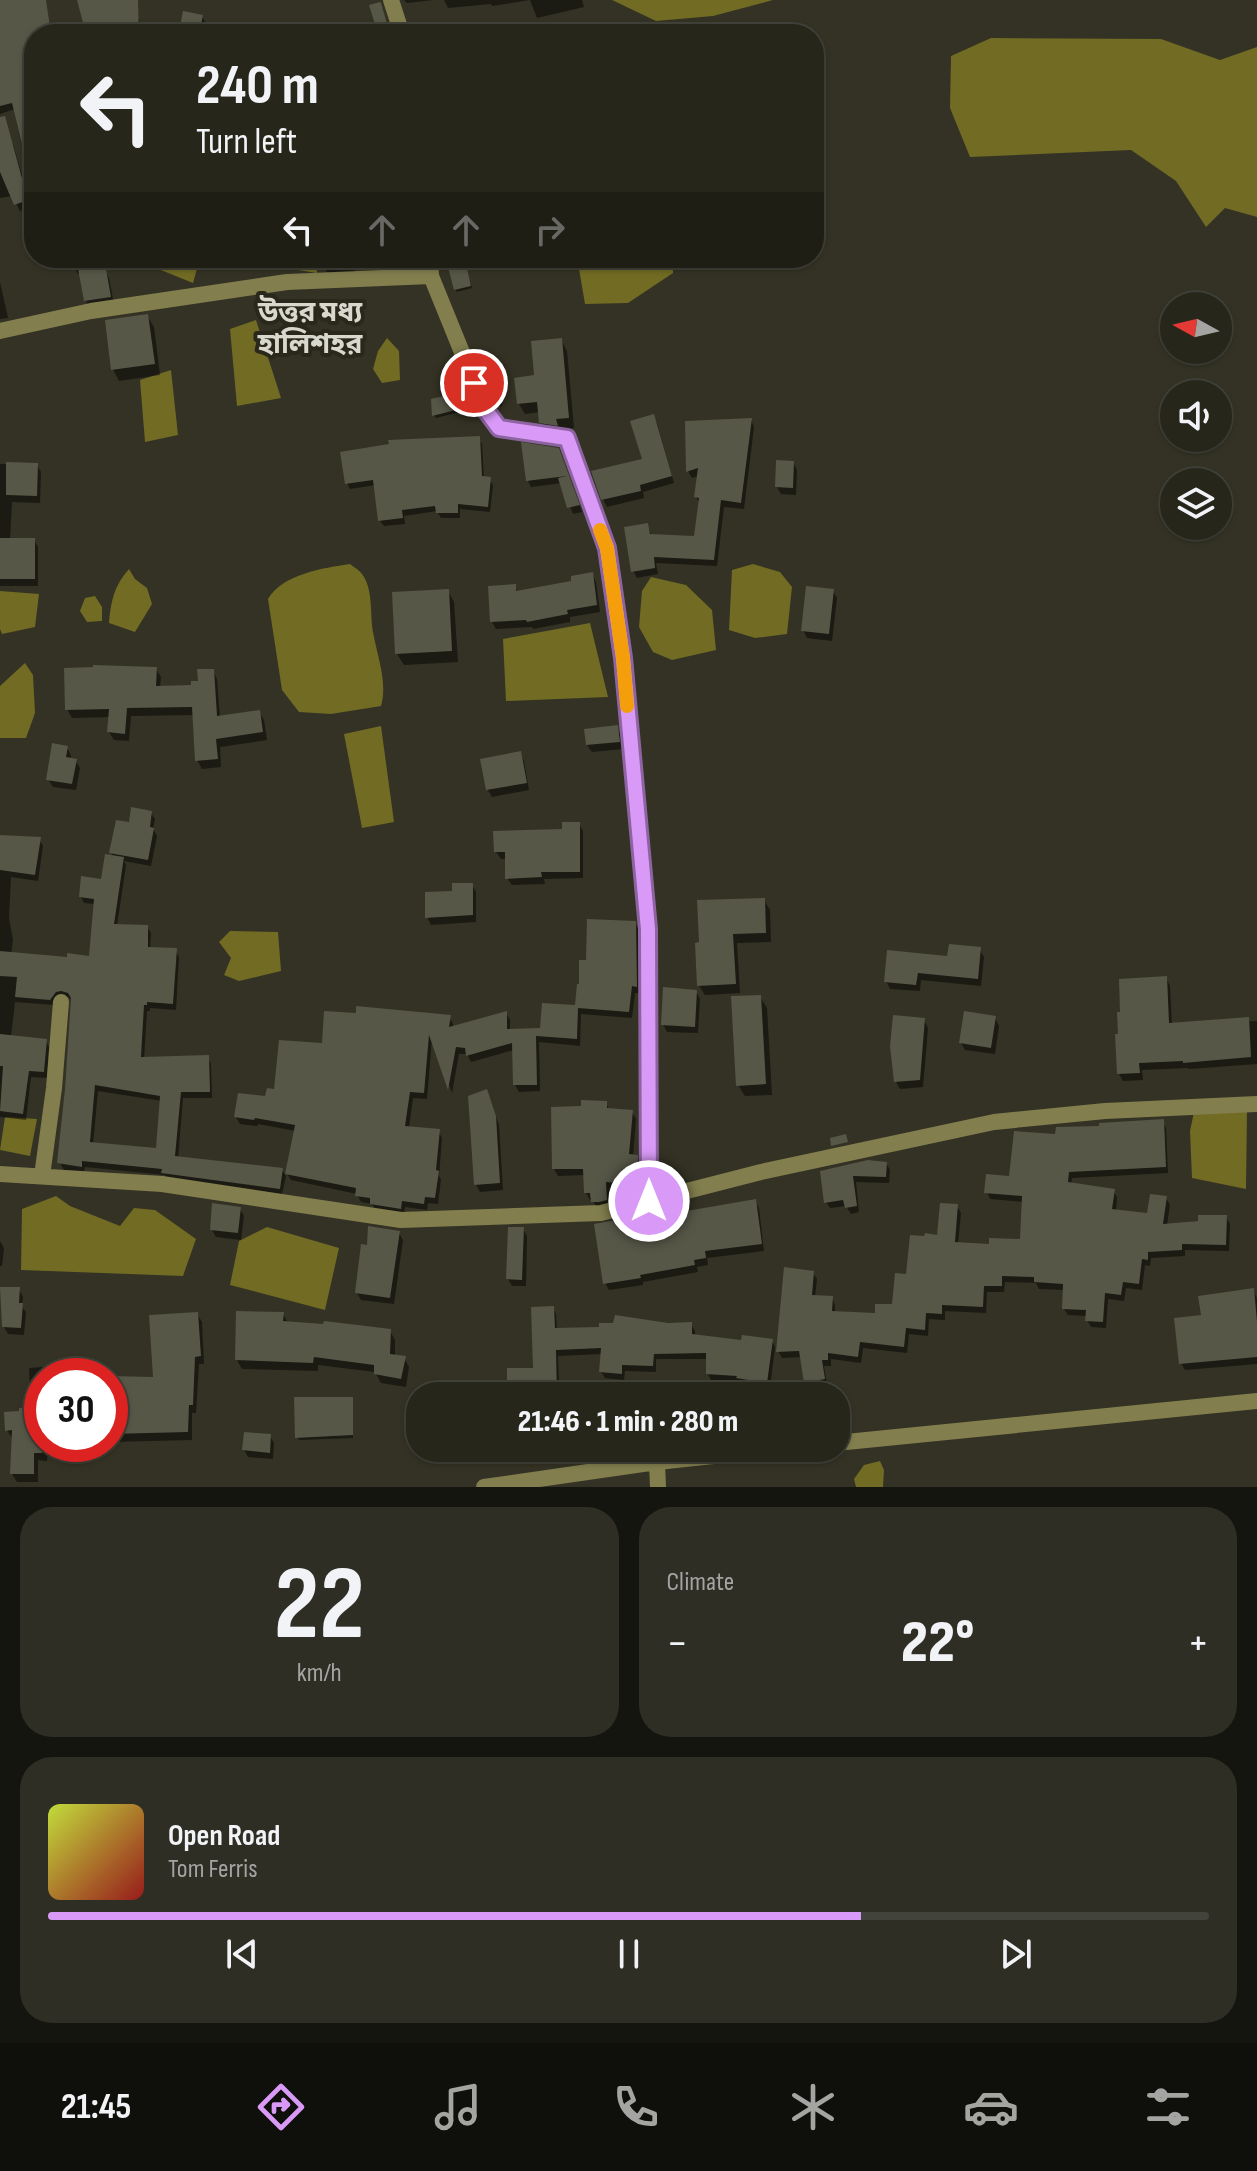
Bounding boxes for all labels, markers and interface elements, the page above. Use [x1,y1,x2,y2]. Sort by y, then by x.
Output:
text: 240 m [196,53,319,120]
icon: left [64,56,168,160]
text: Turn left [196,121,297,164]
icon: left [276,208,320,252]
icon: ahead [360,208,404,252]
icon: ahead [444,208,488,252]
icon: right [528,208,572,252]
north arrow [1160,292,1232,364]
map controls [1160,292,1232,540]
district label: উত্তর মধ্য হালিশহর [257,295,363,361]
pin [440,349,508,417]
icon: arrive [452,361,496,405]
button: sound [1160,380,1232,452]
button: layers [1160,468,1232,540]
position arrow [607,1159,691,1243]
speed limit sign: 30 [24,1358,128,1462]
text: 21:46 · 1 min · 280 m [518,1404,738,1440]
text: 22 [274,1543,365,1668]
text: Climate [667,1567,734,1598]
text: 22° [901,1607,974,1679]
text: − [667,1617,688,1670]
text: + [1187,1617,1209,1670]
text: km/h [297,1658,342,1689]
text: Open Road [168,1818,280,1854]
text: Tom Ferris [168,1854,258,1885]
icon: previous [220,1932,264,1976]
icon: pause [607,1932,651,1976]
icon: next [994,1932,1038,1976]
icon: directions [253,2079,309,2135]
icon: music [430,2079,486,2135]
icon: phone [608,2079,664,2135]
icon: climate [785,2079,841,2135]
icon: car [963,2079,1019,2135]
icon: filters [1140,2079,1196,2135]
text: 21:45 [61,2086,131,2129]

